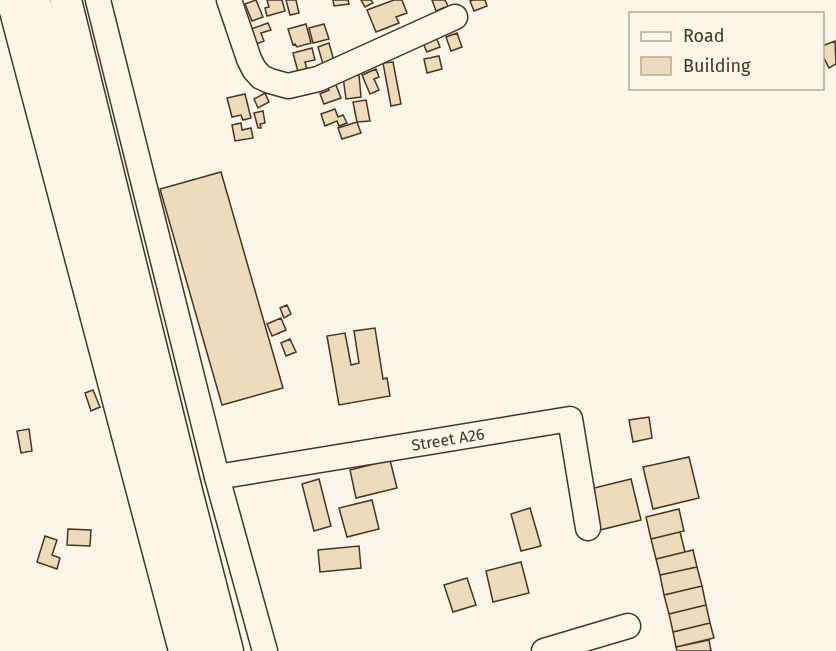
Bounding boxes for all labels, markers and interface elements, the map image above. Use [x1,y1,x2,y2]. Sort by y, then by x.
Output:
legend [629,12,824,90]
text: Road [683,25,725,47]
text: Building [683,55,751,77]
street label: Street A26 [410,424,486,454]

